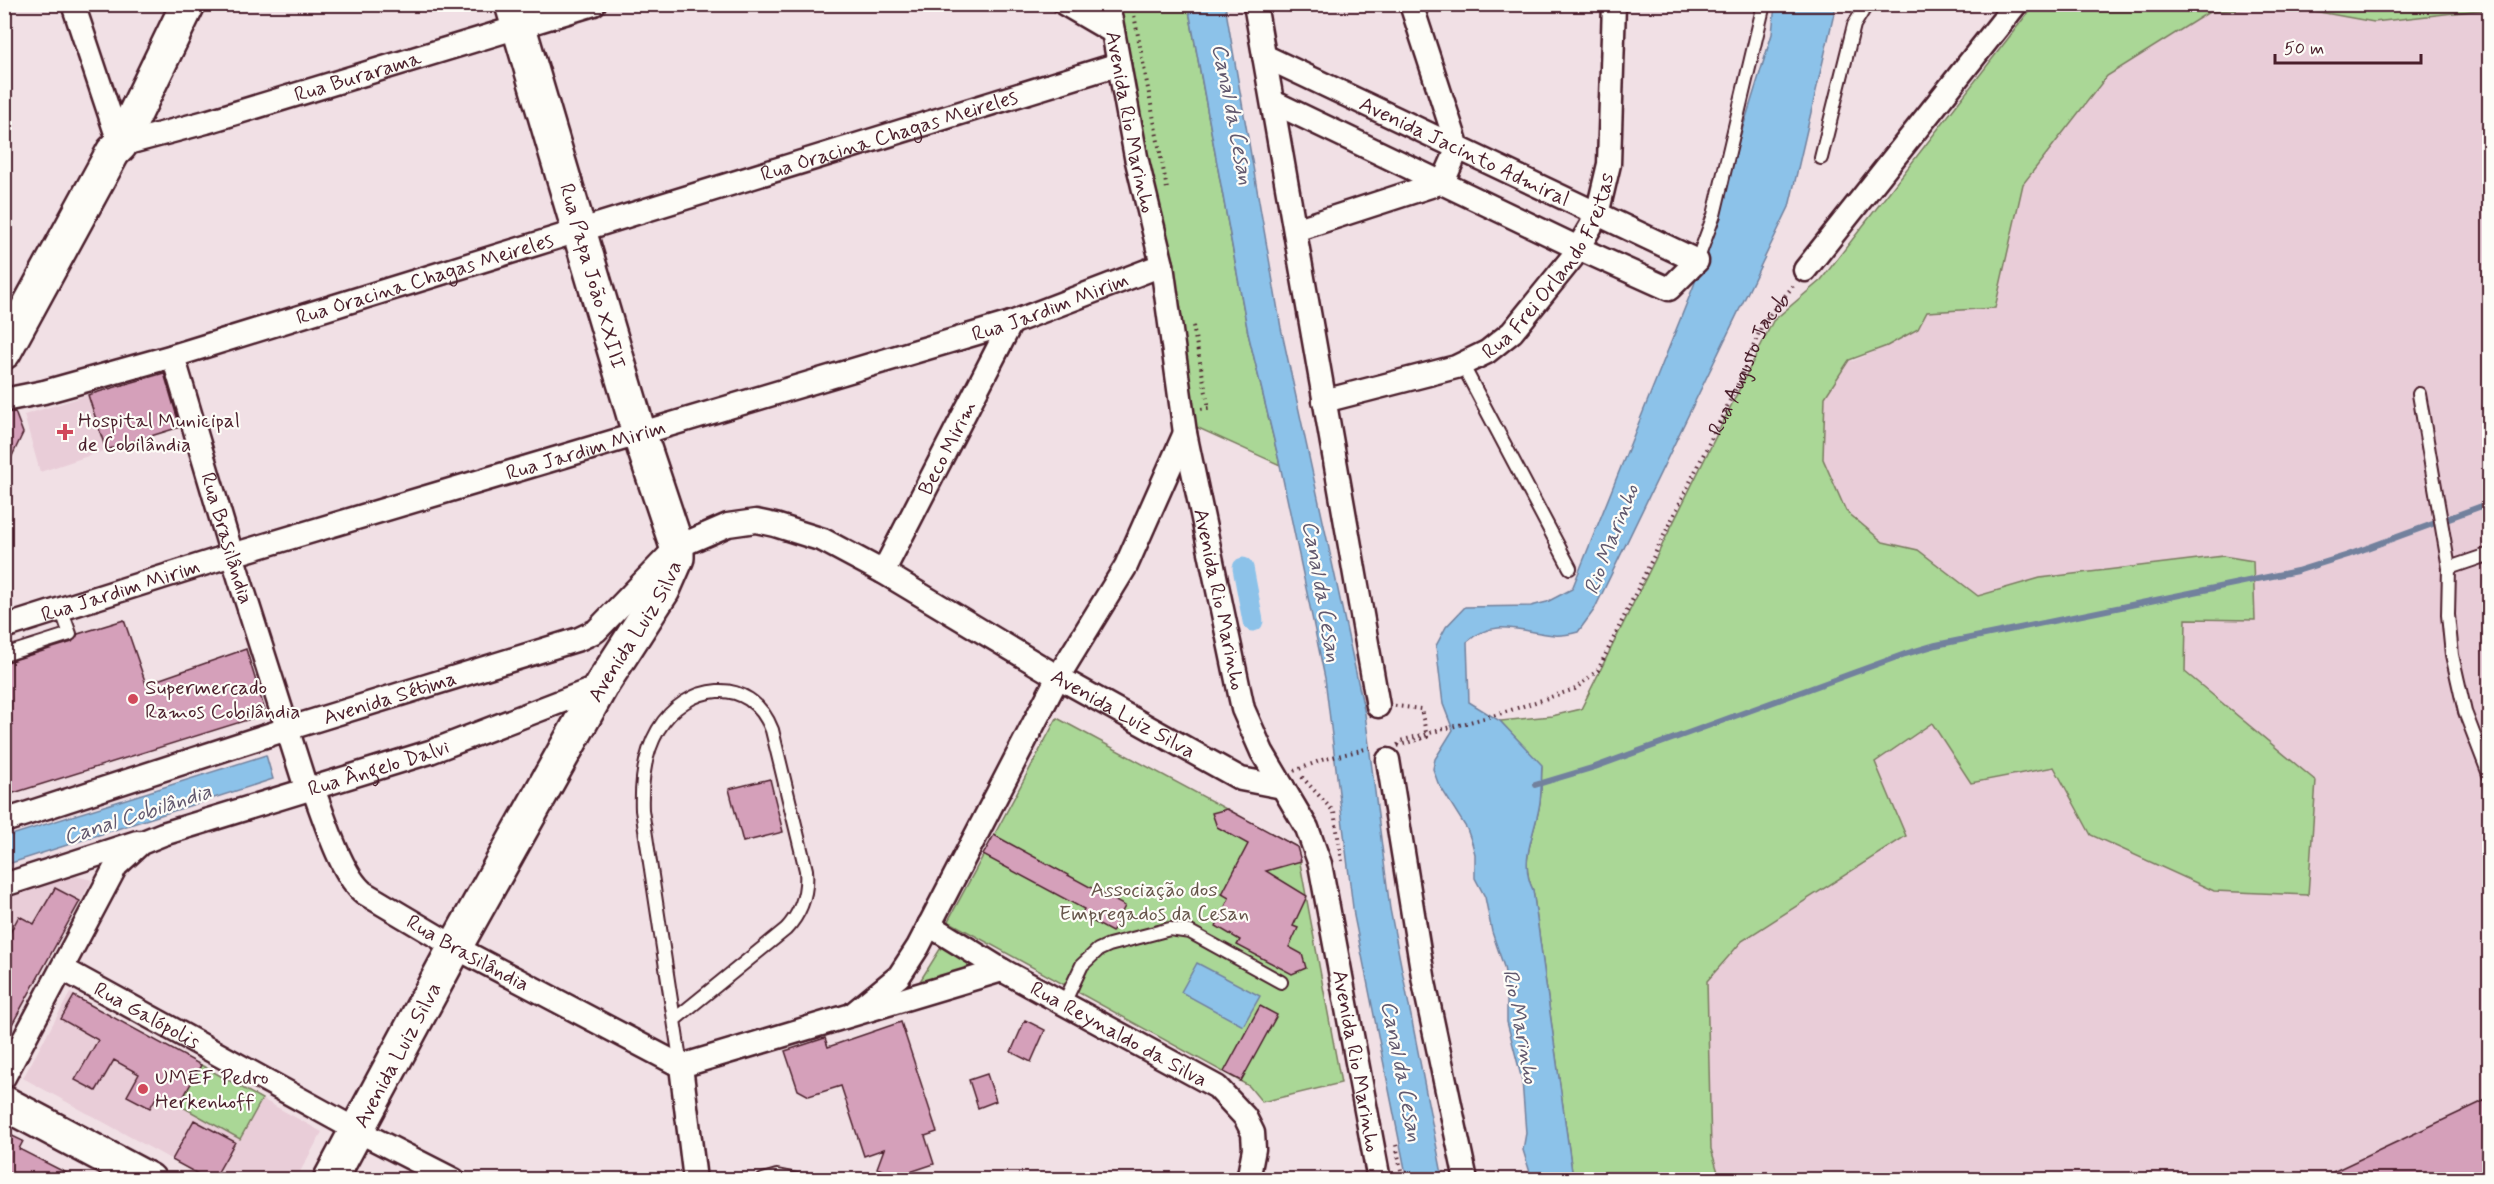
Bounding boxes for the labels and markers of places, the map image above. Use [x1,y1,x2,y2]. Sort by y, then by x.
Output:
place label: Hospital Municipal de Cobilândia [78,407,240,459]
marker: Hospital Municipal de Cobilândia [56,423,74,441]
place label: Supermercado Ramos Cobilândia [145,674,301,726]
marker: Supermercado Ramos Cobilândia [126,692,140,706]
place label: UMEF Pedro Herkenhoff [155,1064,269,1116]
marker: UMEF Pedro Herkenhoff [136,1082,150,1096]

